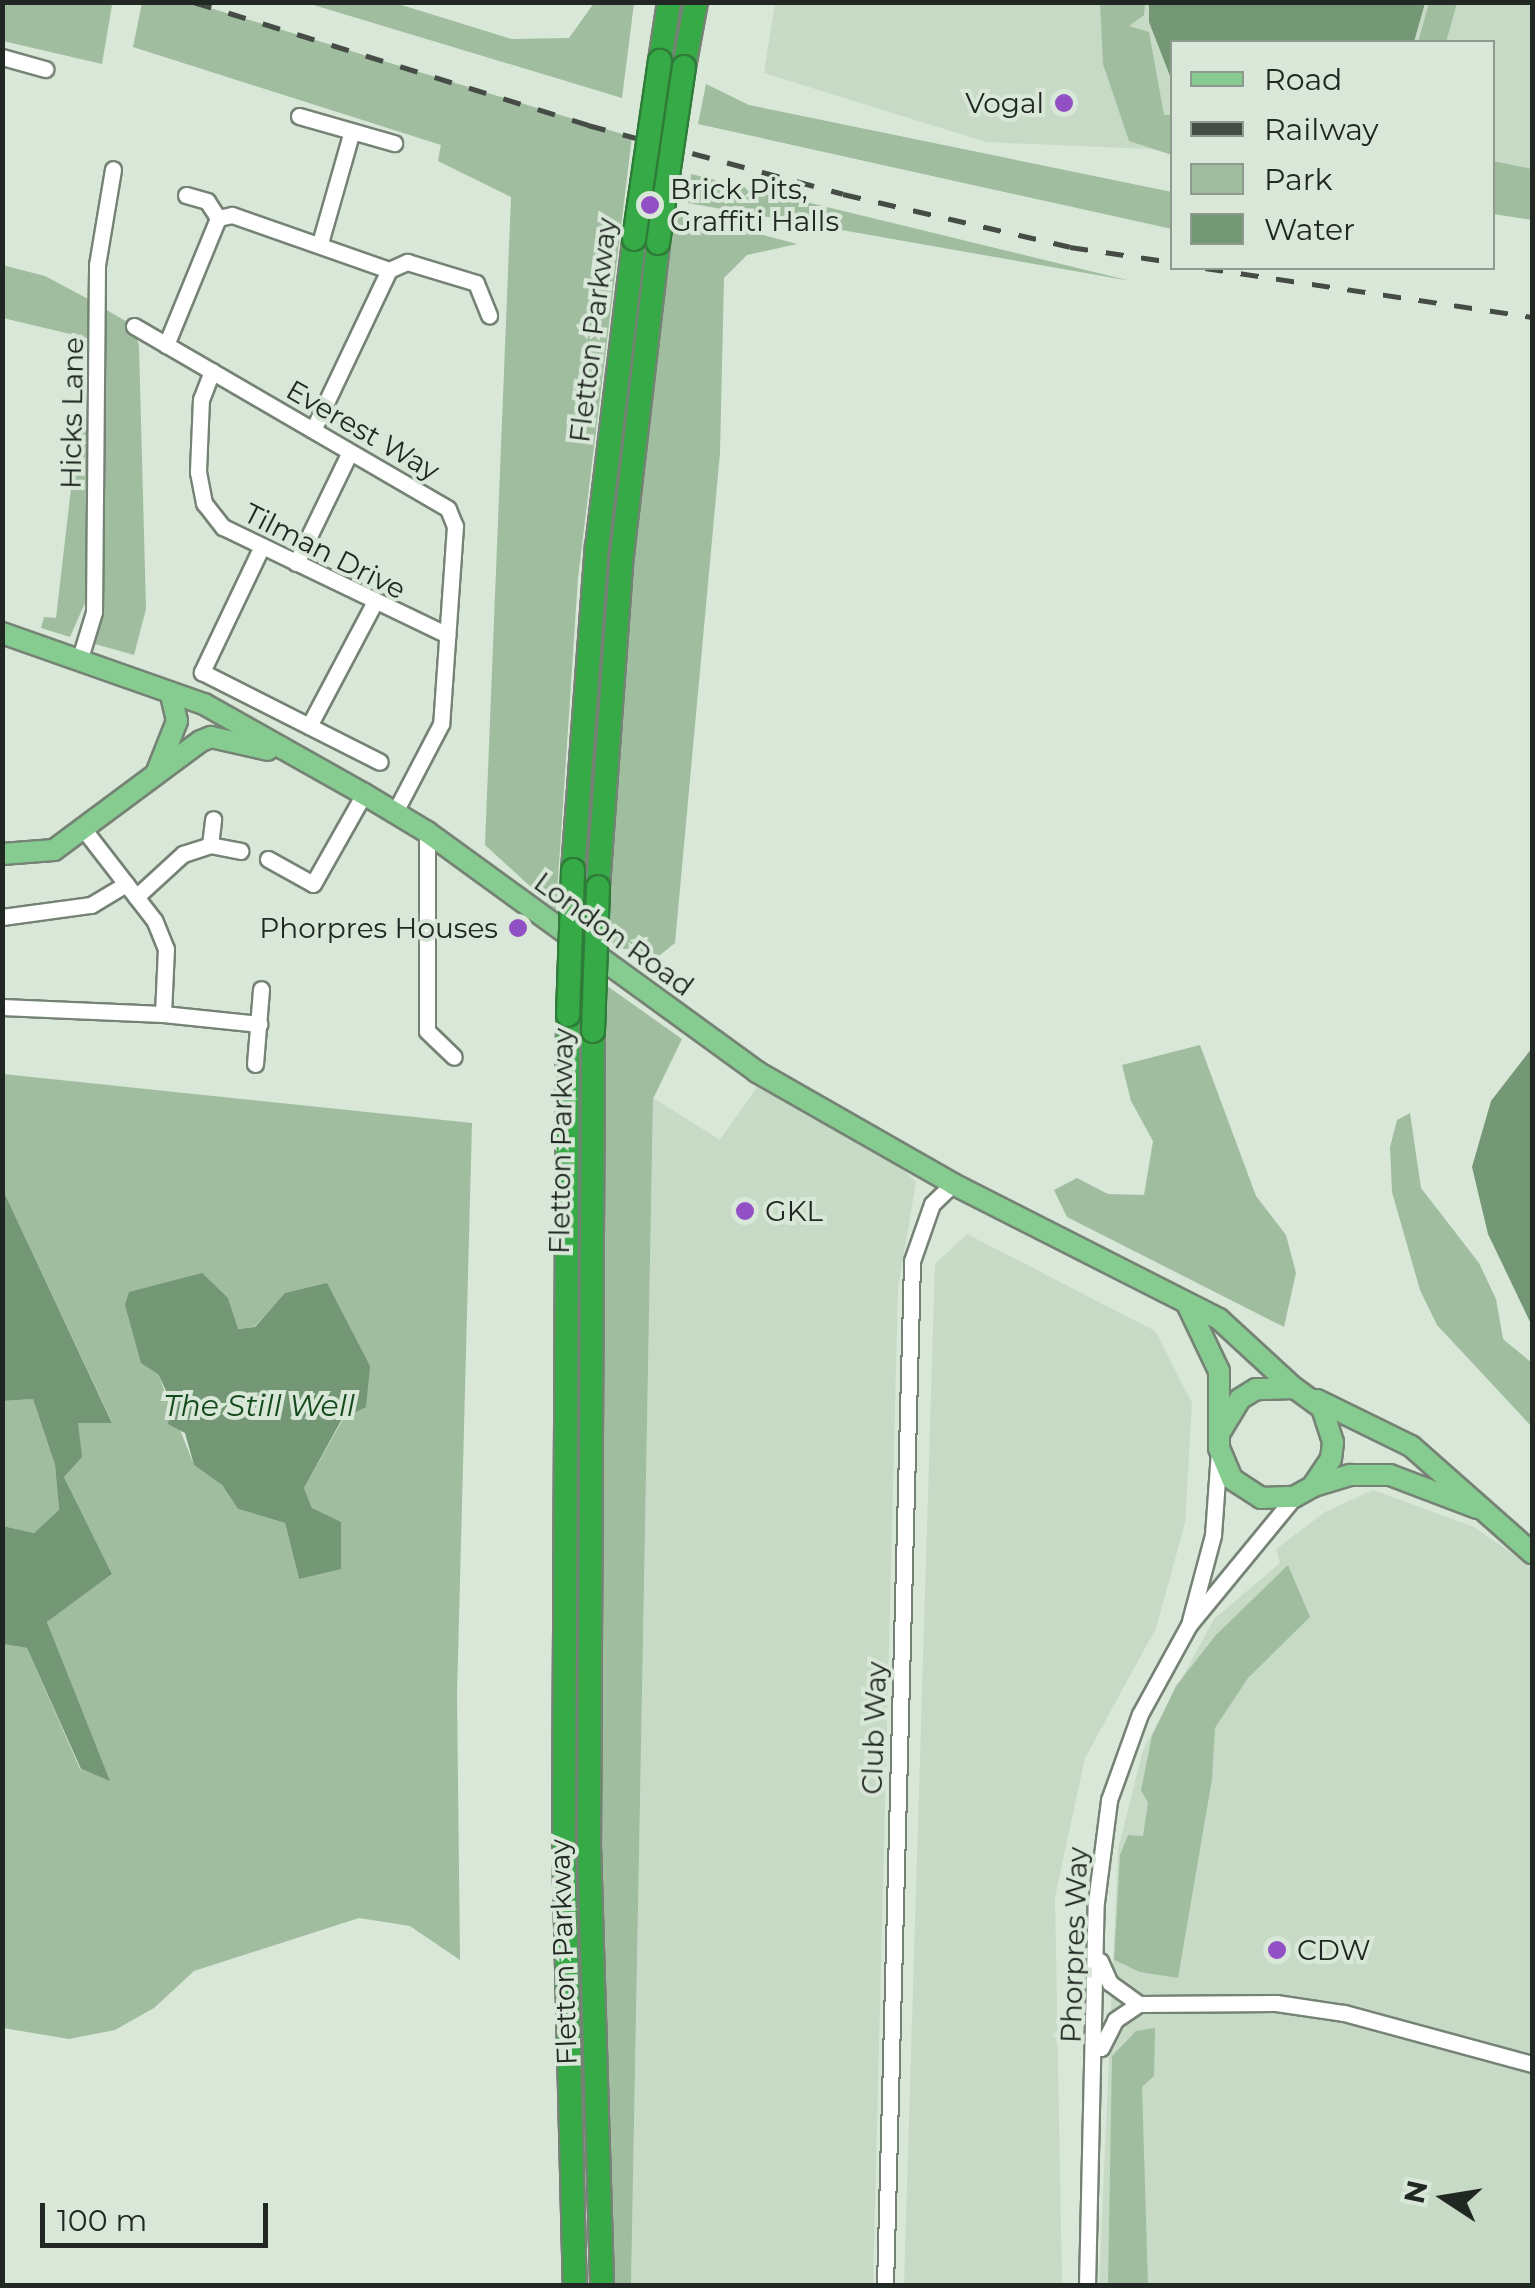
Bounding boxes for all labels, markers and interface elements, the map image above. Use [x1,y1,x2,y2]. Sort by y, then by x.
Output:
legend [1170,40,1495,270]
text: Road [1264,61,1342,98]
place label: Vogal [965,86,1044,120]
marker: Vogal [1053,92,1075,114]
text: Railway [1264,111,1379,148]
text: Park [1264,161,1333,198]
place label: Brick Pits, Graffiti Halls [670,172,839,238]
marker: Brick Pits, Graffiti Halls [639,194,661,216]
text: Water [1264,211,1355,248]
street label: Fletton Parkway [563,216,623,444]
street label: Hicks Lane [54,337,90,489]
street label: Everest Way [281,373,445,487]
street label: Tilman Drive [239,496,411,606]
street label: London Road [528,865,700,1003]
place label: Phorpres Houses [259,911,498,945]
marker: Phorpres Houses [507,917,529,939]
street label: Fletton Parkway [542,1028,580,1254]
place label: GKL [765,1194,823,1228]
marker: GKL [734,1200,756,1222]
water label: The Still Well [163,1388,355,1424]
street label: Club Way [855,1661,893,1795]
street label: Fletton Parkway [542,1838,584,2066]
street label: Phorpres Way [1054,1846,1094,2044]
place label: CDW [1297,1933,1370,1967]
marker: CDW [1266,1939,1288,1961]
north arrow [1395,2148,1495,2248]
text: N [1397,2177,1435,2206]
scale bar [45,2183,272,2245]
text: 100 m [57,2202,147,2239]

